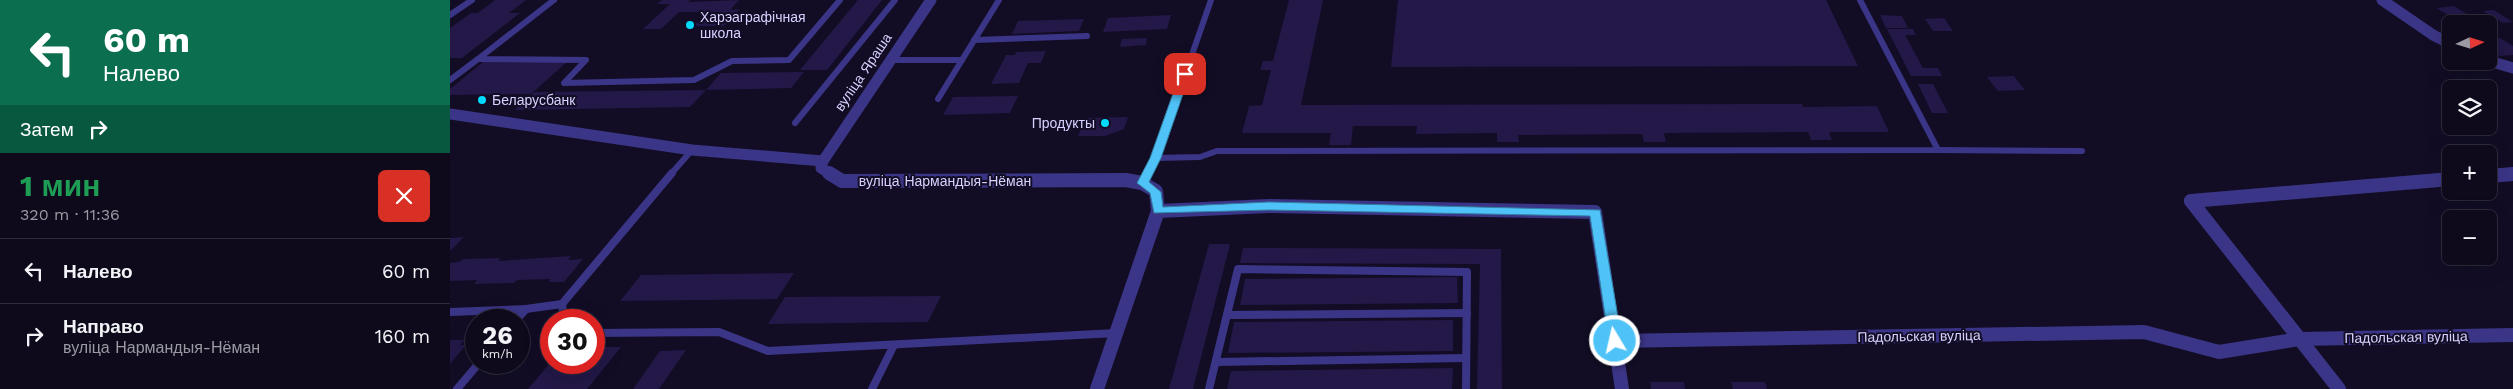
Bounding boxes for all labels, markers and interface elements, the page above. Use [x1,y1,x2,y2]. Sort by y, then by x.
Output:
place label: Харэаграфічная школа [700,9,806,41]
north arrow [2442,15,2498,70]
map controls [2442,15,2497,265]
text: 60 m [103,19,190,61]
marker: Харэаграфічная школа [684,19,696,31]
icon: left [20,20,85,85]
street label: вуліца Яраша [831,30,895,114]
pin [1164,53,1206,95]
icon: arrive [1171,60,1199,88]
text: Налево [103,61,180,86]
button: layers [2442,80,2497,135]
place label: Беларусбанк [492,92,576,108]
marker: Беларусбанк [476,94,488,106]
icon: right [84,115,112,143]
place label: Продукты [1032,115,1095,131]
marker: Продукты [1099,117,1111,129]
text: Затем [20,118,74,141]
button: + [2442,145,2497,200]
text: 1 мин [20,168,100,203]
button: close [378,170,430,222]
street label: вуліца Нармандыя-Нёман [859,173,1031,189]
text: 320 m · 11:36 [20,205,120,224]
button: − [2442,210,2497,265]
icon: left [20,257,48,285]
text: Налево [63,260,133,283]
text: 60 m [382,260,430,283]
speed limit sign: 30 [540,309,605,374]
position arrow [1588,314,1640,366]
text: Направо [63,315,144,338]
text: 26 [482,321,513,350]
icon: right [20,322,48,350]
text: 160 m [375,325,430,348]
street label: Падольская вуліца [1857,327,1981,345]
street label: Падольская вуліца [2344,328,2468,346]
text: вуліца Нармандыя-Нёман [63,338,260,357]
text: km/h [482,347,513,361]

